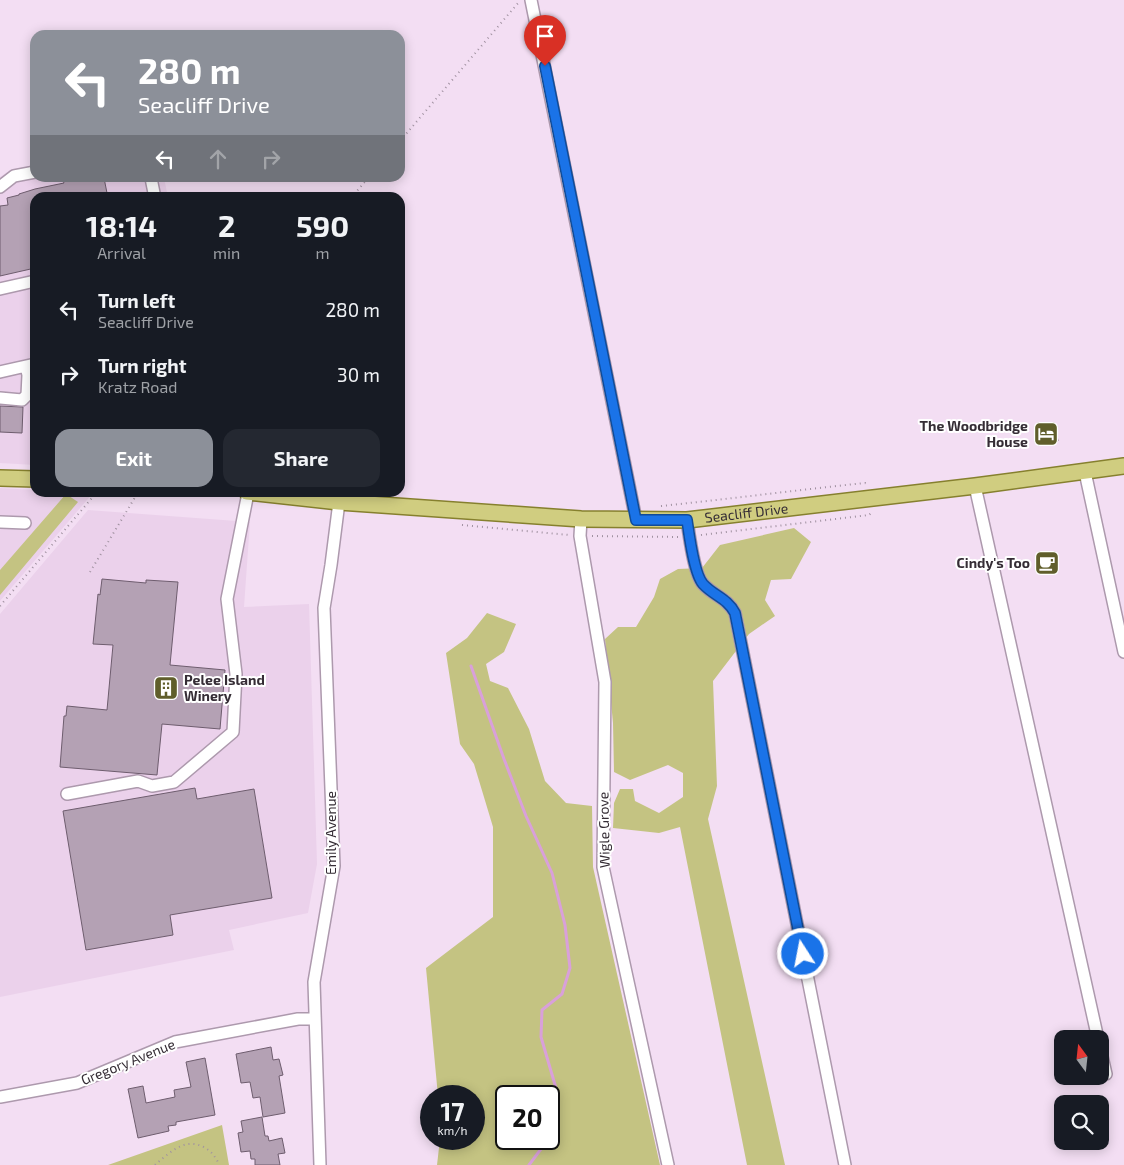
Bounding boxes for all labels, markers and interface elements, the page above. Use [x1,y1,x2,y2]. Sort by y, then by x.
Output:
pin [524,15,566,66]
icon: arrive [531,22,559,50]
text: 280 m [138,49,241,91]
icon: left [55,50,120,115]
text: Seacliff Drive [138,91,270,117]
icon: left [151,145,179,173]
icon: ahead [204,145,232,173]
icon: right [257,145,285,173]
text: 18:14 [86,207,157,243]
text: 2 [218,207,235,243]
text: 590 [296,207,349,243]
text: Arrival [97,243,146,262]
text: min [213,243,240,262]
text: m [316,243,330,262]
text: Turn left [98,289,175,312]
icon: left [55,296,83,324]
text: 280 m [325,298,380,321]
text: Seacliff Drive [98,312,194,331]
text: Turn right [98,354,186,377]
icon: right [55,361,83,389]
text: 30 m [337,363,380,386]
text: Kratz Road [98,377,177,396]
place label: The Woodbridge House [920,417,1028,450]
hotel icon: The Woodbridge House [1033,421,1059,447]
button: Exit [55,429,213,487]
button: Share [223,429,380,487]
street label: Seacliff Drive [704,499,789,526]
cafe icon: Cindy's Too [1034,550,1060,576]
place label: Cindy's Too [957,554,1030,571]
place label: Pelee Island Winery [184,671,265,704]
building icon: Pelee Island Winery [153,675,179,701]
street label: Emily Avenue [322,791,339,875]
street label: Wigle Grove [594,792,613,868]
position arrow [776,927,828,979]
north arrow [1054,1030,1109,1085]
map controls [1054,1030,1109,1150]
street label: Gregory Avenue [78,1035,177,1088]
speed limit sign: 20 [495,1085,560,1150]
button: search [1054,1095,1109,1150]
text: 17 [440,1096,465,1126]
text: km/h [438,1123,467,1137]

